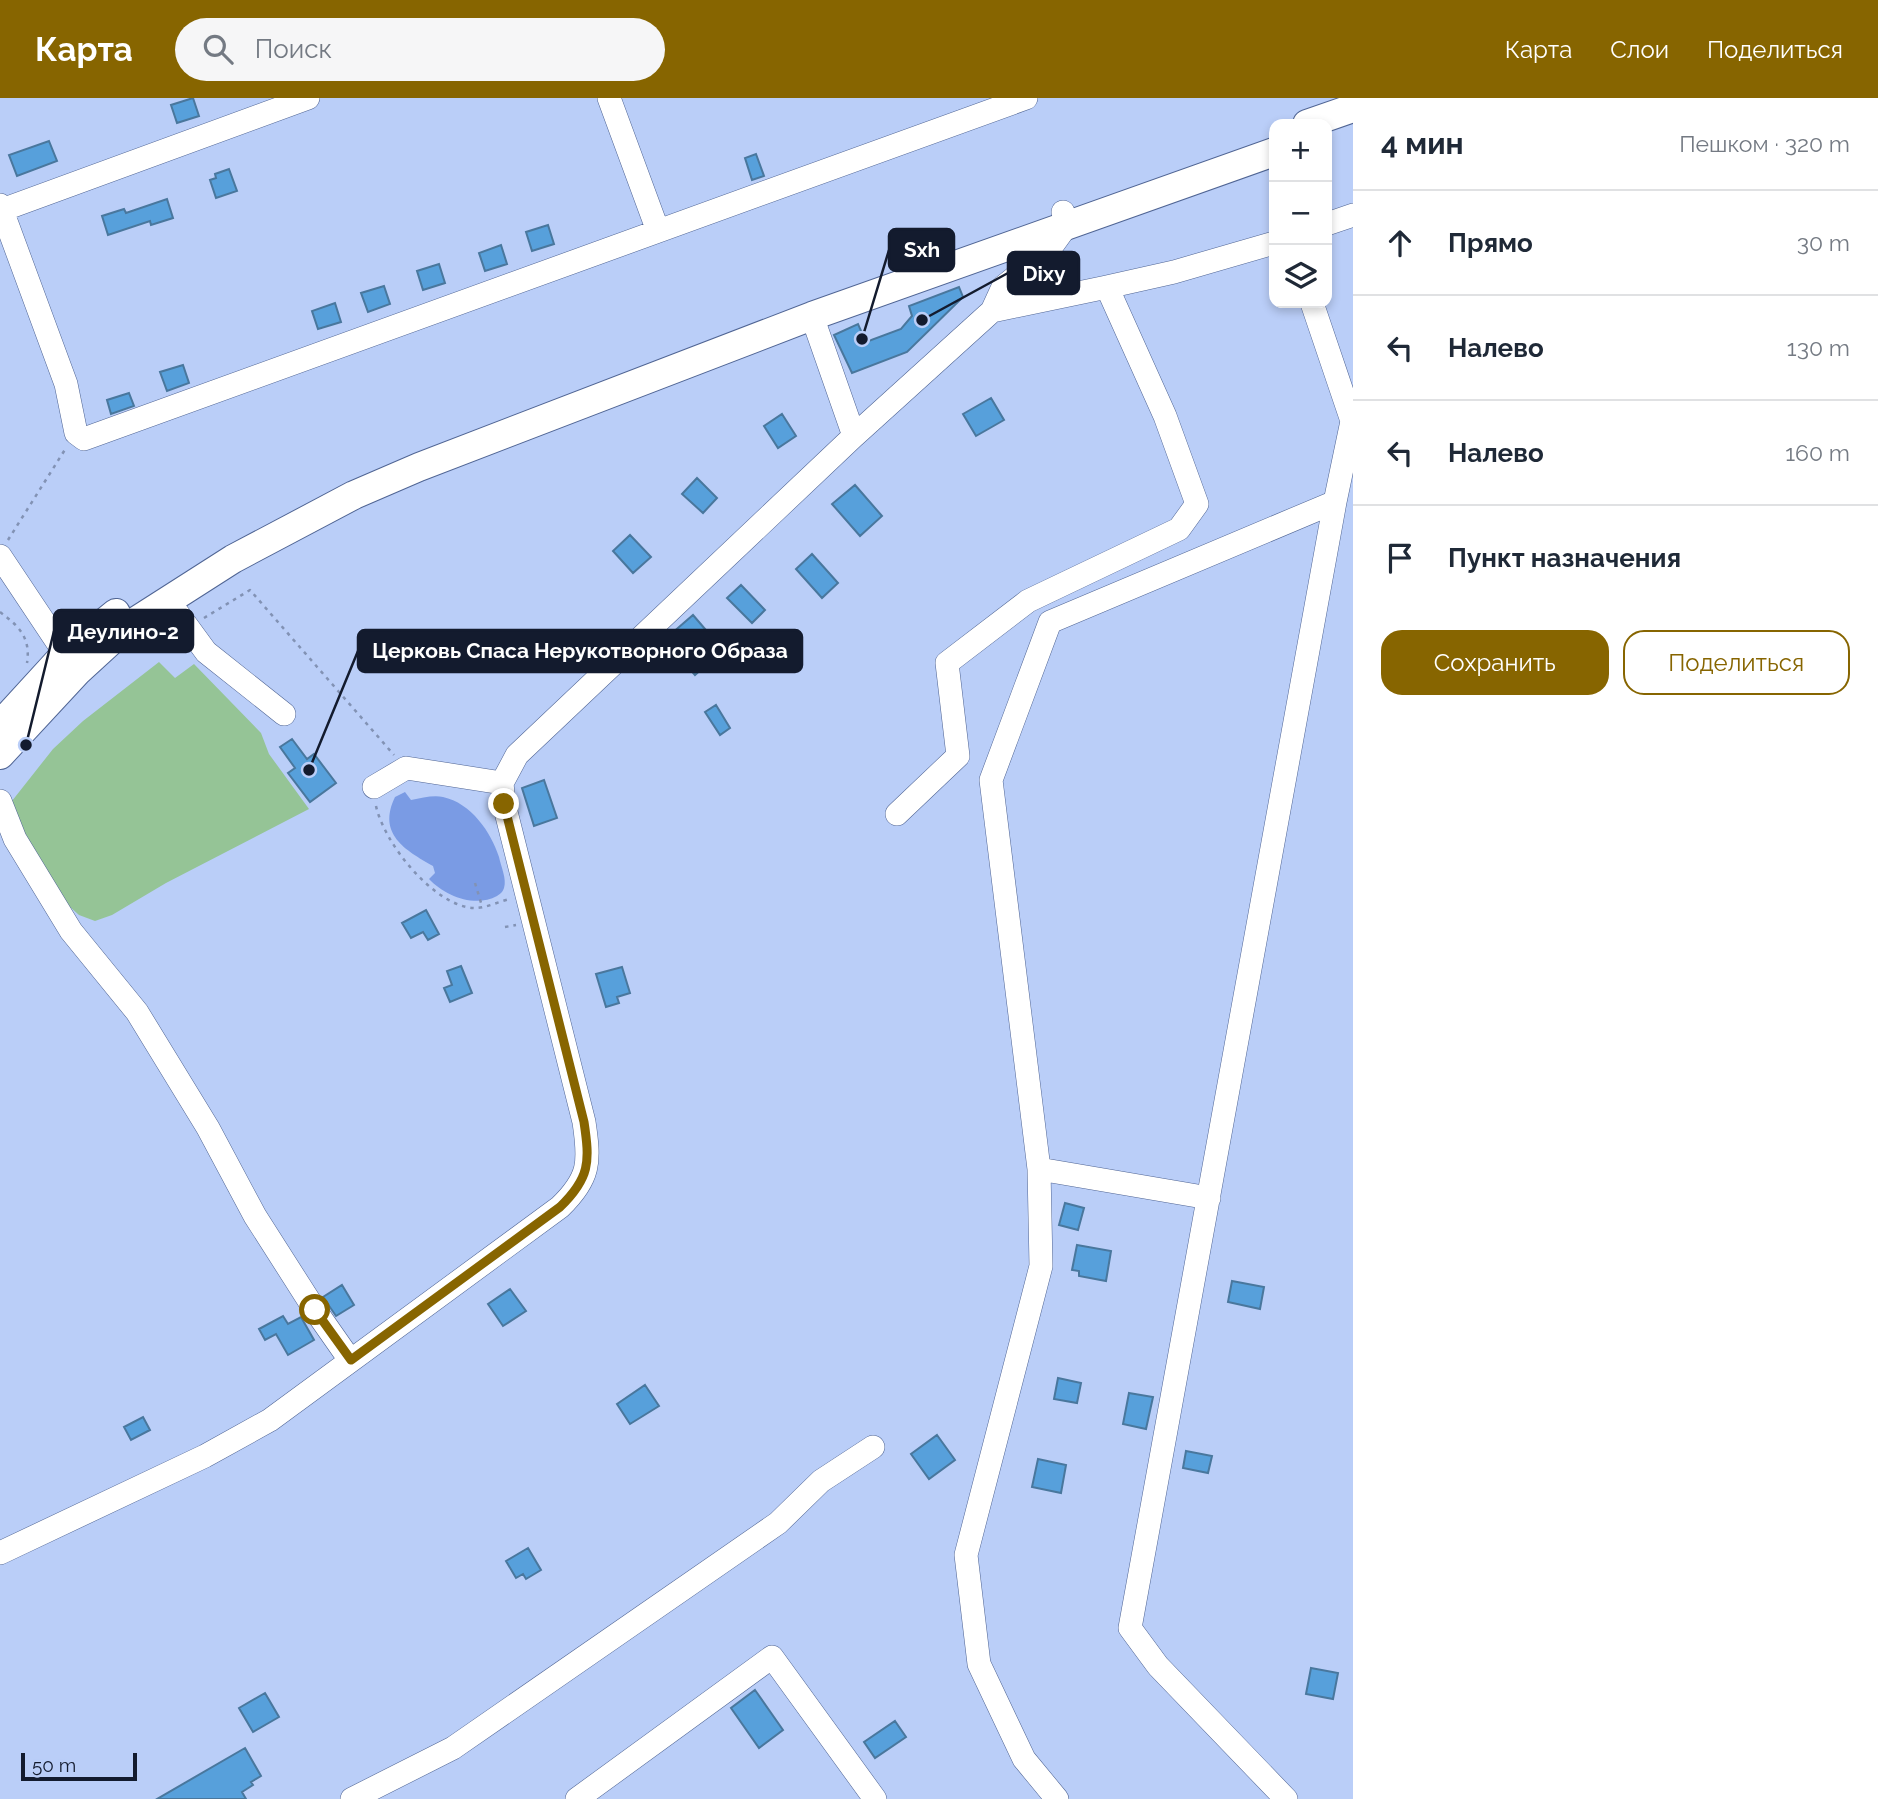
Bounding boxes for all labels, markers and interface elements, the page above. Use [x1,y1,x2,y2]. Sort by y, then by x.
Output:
search box [175,18,665,81]
text: Карта [35,30,133,69]
icon: search [199,30,237,68]
text: Поиск [255,34,332,64]
text: Карта [1505,35,1572,64]
text: Слои [1610,35,1669,64]
text: Поделиться [1707,35,1843,64]
map controls [1269,119,1332,308]
button: + [1269,119,1332,182]
text: 4 мин [1381,126,1464,161]
text: Пешком · 320 m [1679,130,1850,157]
button: − [1269,182,1332,245]
icon: ahead [1381,224,1419,262]
text: Прямо [1448,228,1533,258]
callout: Sxh [889,229,954,271]
text: 30 m [1797,229,1850,256]
text: Sxh [904,237,940,262]
button: layers [1269,245,1332,308]
callout: Dixy [1008,252,1079,294]
text: Dixy [1022,261,1066,286]
icon: left [1381,329,1419,367]
text: Налево [1448,333,1544,363]
text: 130 m [1787,334,1850,361]
icon: left [1381,434,1419,472]
text: Налево [1448,438,1544,468]
text: 160 m [1785,439,1850,466]
icon: arrive [1381,539,1419,577]
text: Пункт назначения [1448,543,1681,573]
callout: Деулино-2 [54,610,193,652]
text: Деулино-2 [67,619,179,644]
callout: Церковь Спаса Нерукотворного Образа [358,630,802,672]
button: Сохранить [1381,630,1609,695]
button: Поделиться [1623,630,1850,695]
text: Церковь Спаса Нерукотворного Образа [372,638,788,663]
route end [488,788,519,819]
route start [299,1294,330,1325]
scale bar [21,1750,136,1782]
text: 50 m [32,1754,76,1776]

